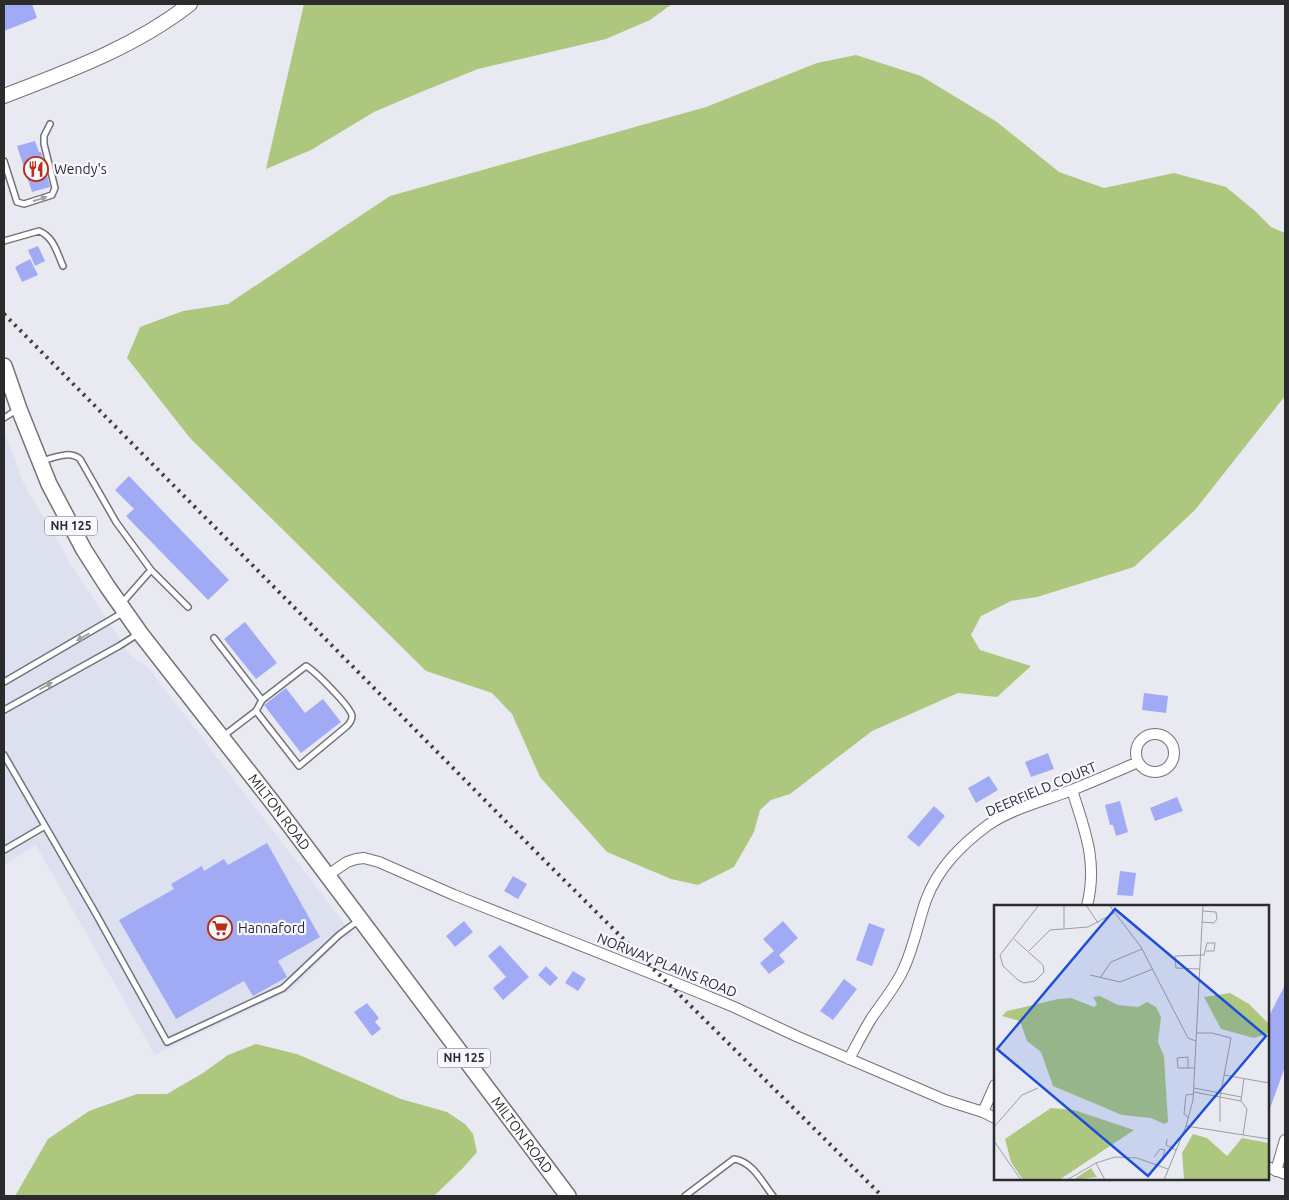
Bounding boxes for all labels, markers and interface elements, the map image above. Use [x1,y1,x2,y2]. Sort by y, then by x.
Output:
restaurant icon: Wendy's [23,156,49,182]
place label: Wendy's [54,161,107,177]
one-way arrow [33,194,48,202]
road number: NH 125 [45,516,97,536]
one-way arrow [76,632,89,641]
one-way arrow [39,682,54,690]
street label: DEERFIELD COURT [983,758,1099,820]
street label: MILTON ROAD [245,771,314,853]
inset map [994,905,1269,1180]
supermarket icon: Hannaford [207,915,233,941]
place label: Hannaford [238,920,305,936]
street label: NORWAY PLAINS ROAD [595,930,739,1000]
road number: NH 125 [438,1048,490,1068]
street label: MILTON ROAD [488,1093,556,1176]

